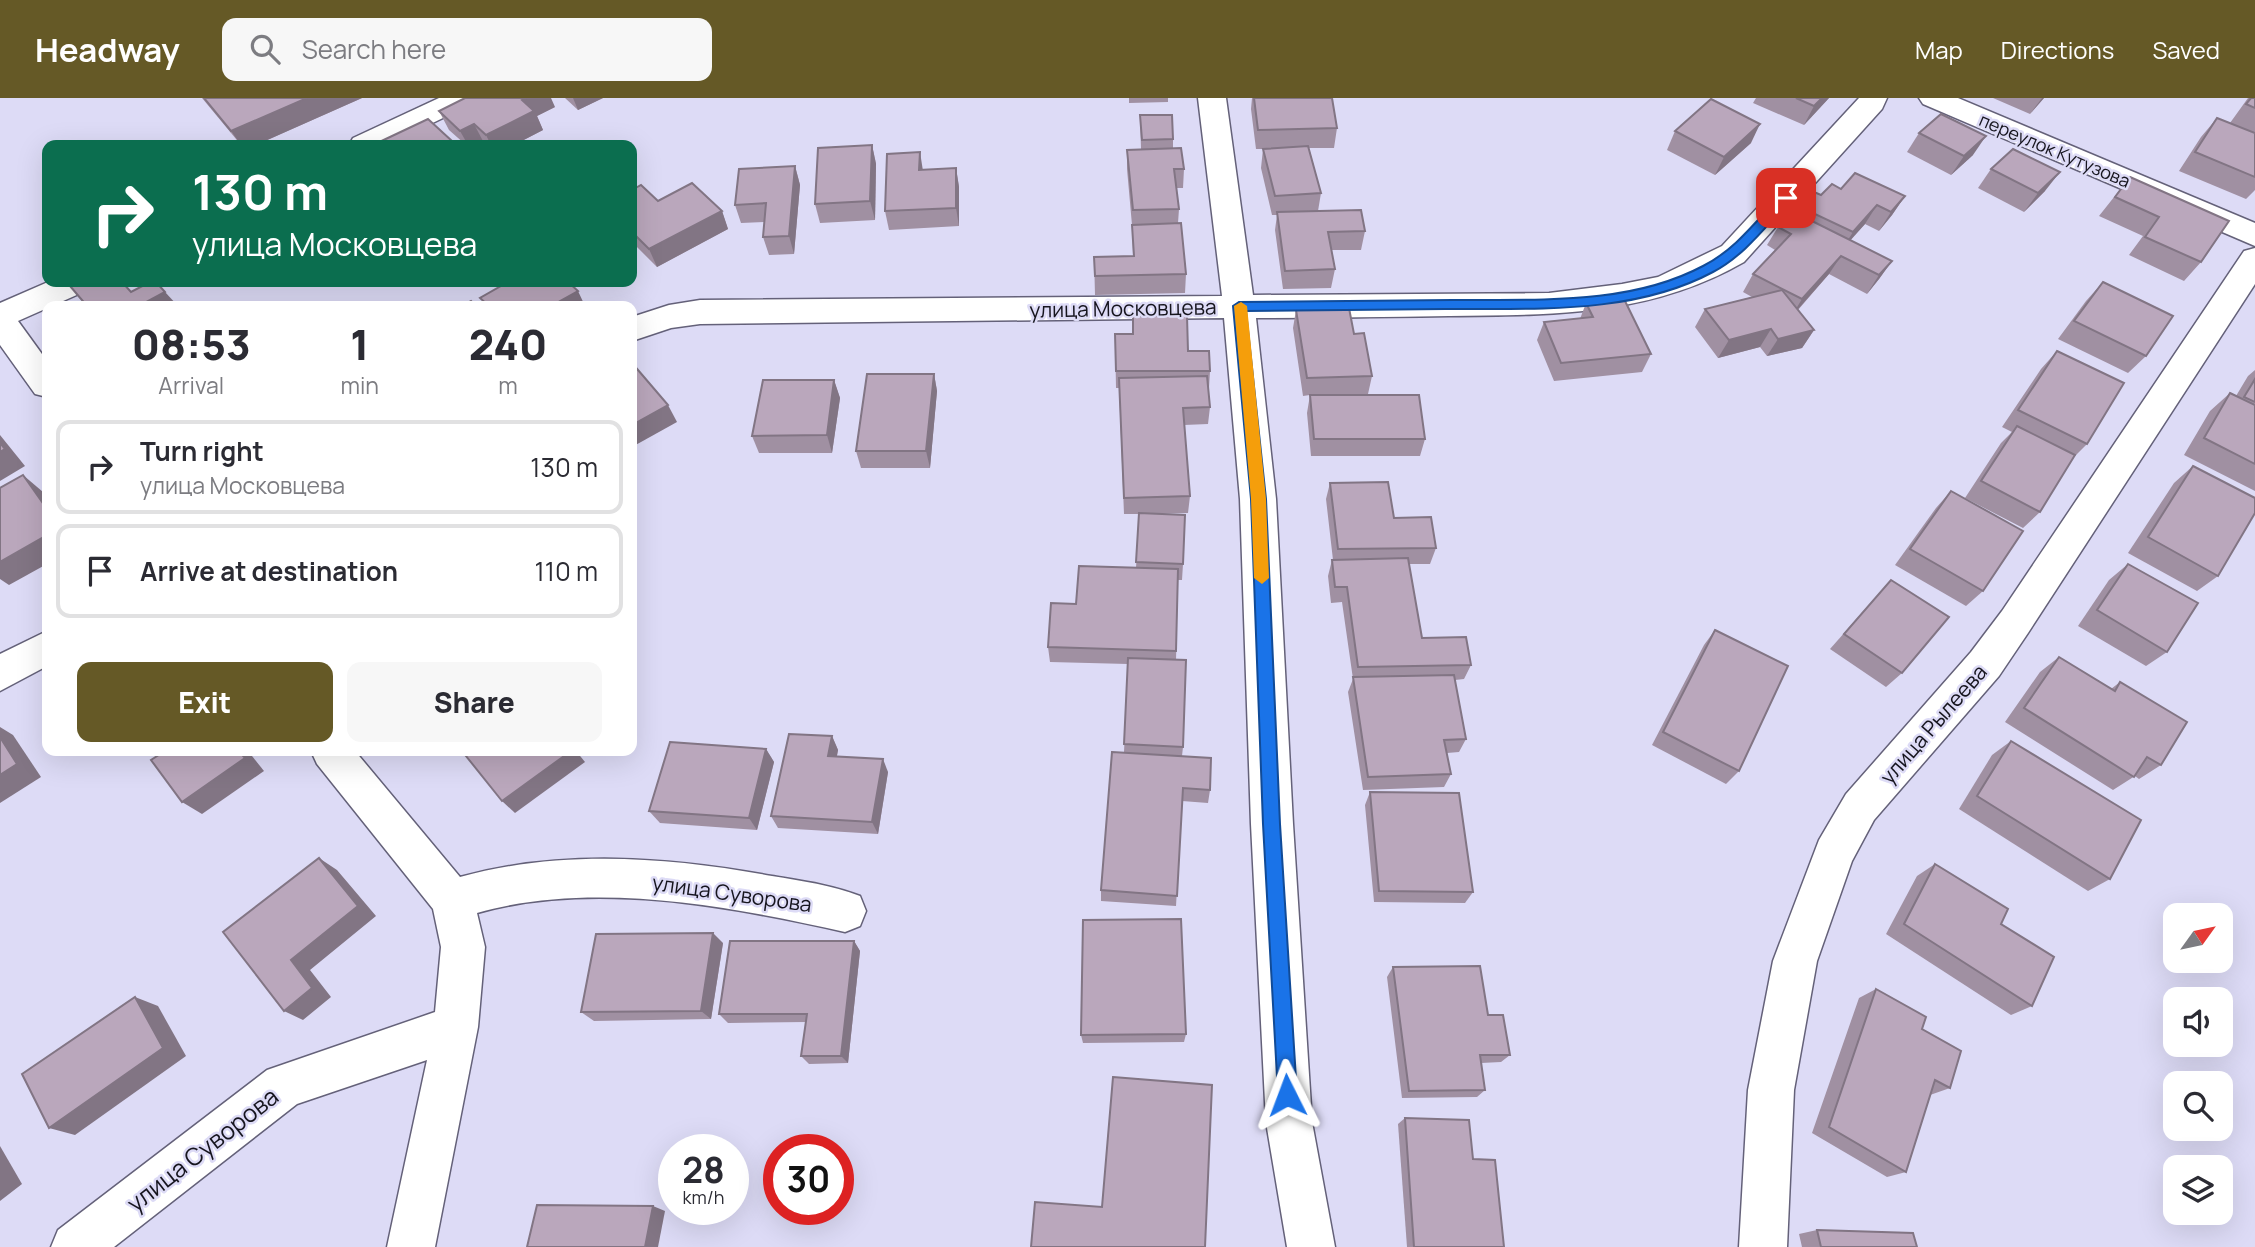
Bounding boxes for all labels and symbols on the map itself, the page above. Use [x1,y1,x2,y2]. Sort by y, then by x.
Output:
street label: переулок Кутузова [1976,107,2134,193]
pin [1756,168,1816,228]
street label: улица Московцева [1029,292,1217,324]
street label: улица Рылеева [1873,658,1993,790]
street label: улица Суворова [650,868,814,918]
north arrow [2163,903,2233,973]
position arrow [1250,1058,1324,1132]
street label: улица Суворова [119,1079,285,1219]
speed limit sign: 30 [763,1134,854,1225]

